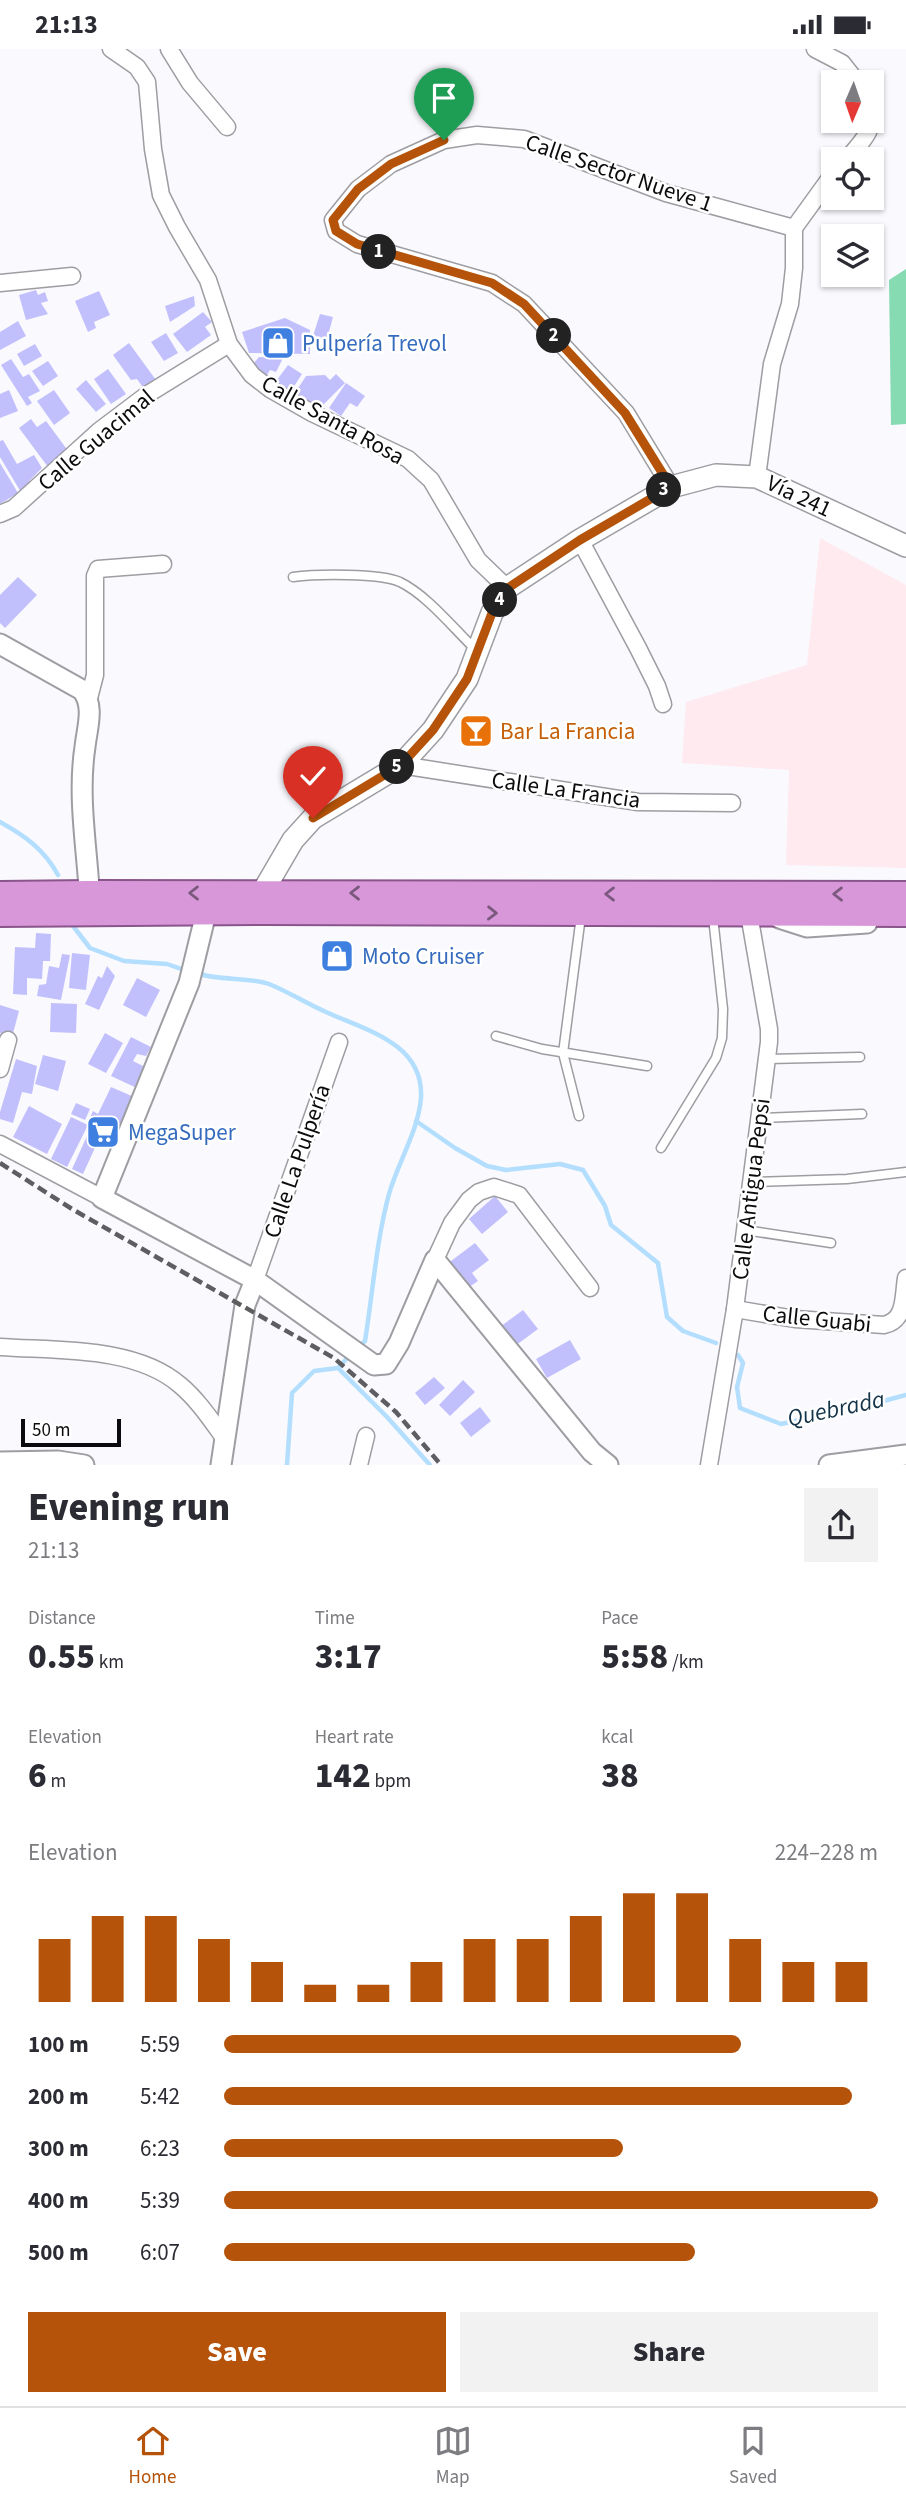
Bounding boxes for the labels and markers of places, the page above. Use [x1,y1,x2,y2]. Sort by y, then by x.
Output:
pin [414,68,474,140]
pin: 1 [362,235,396,269]
pin: 2 [536,319,572,353]
shop icon: Pulpería Trevol [259,324,297,362]
place label: Pulpería Trevol [302,327,447,360]
pin: 3 [646,473,682,507]
pin: 4 [482,583,518,617]
bar icon: Bar La Francia [457,712,495,750]
place label: Bar La Francia [500,715,635,748]
pin [283,746,343,818]
pin: 5 [380,749,414,785]
shop icon: Moto Cruiser [318,937,356,975]
place label: Moto Cruiser [362,940,485,973]
supermarket icon: MegaSuper [84,1113,122,1151]
place label: MegaSuper [128,1116,237,1149]

